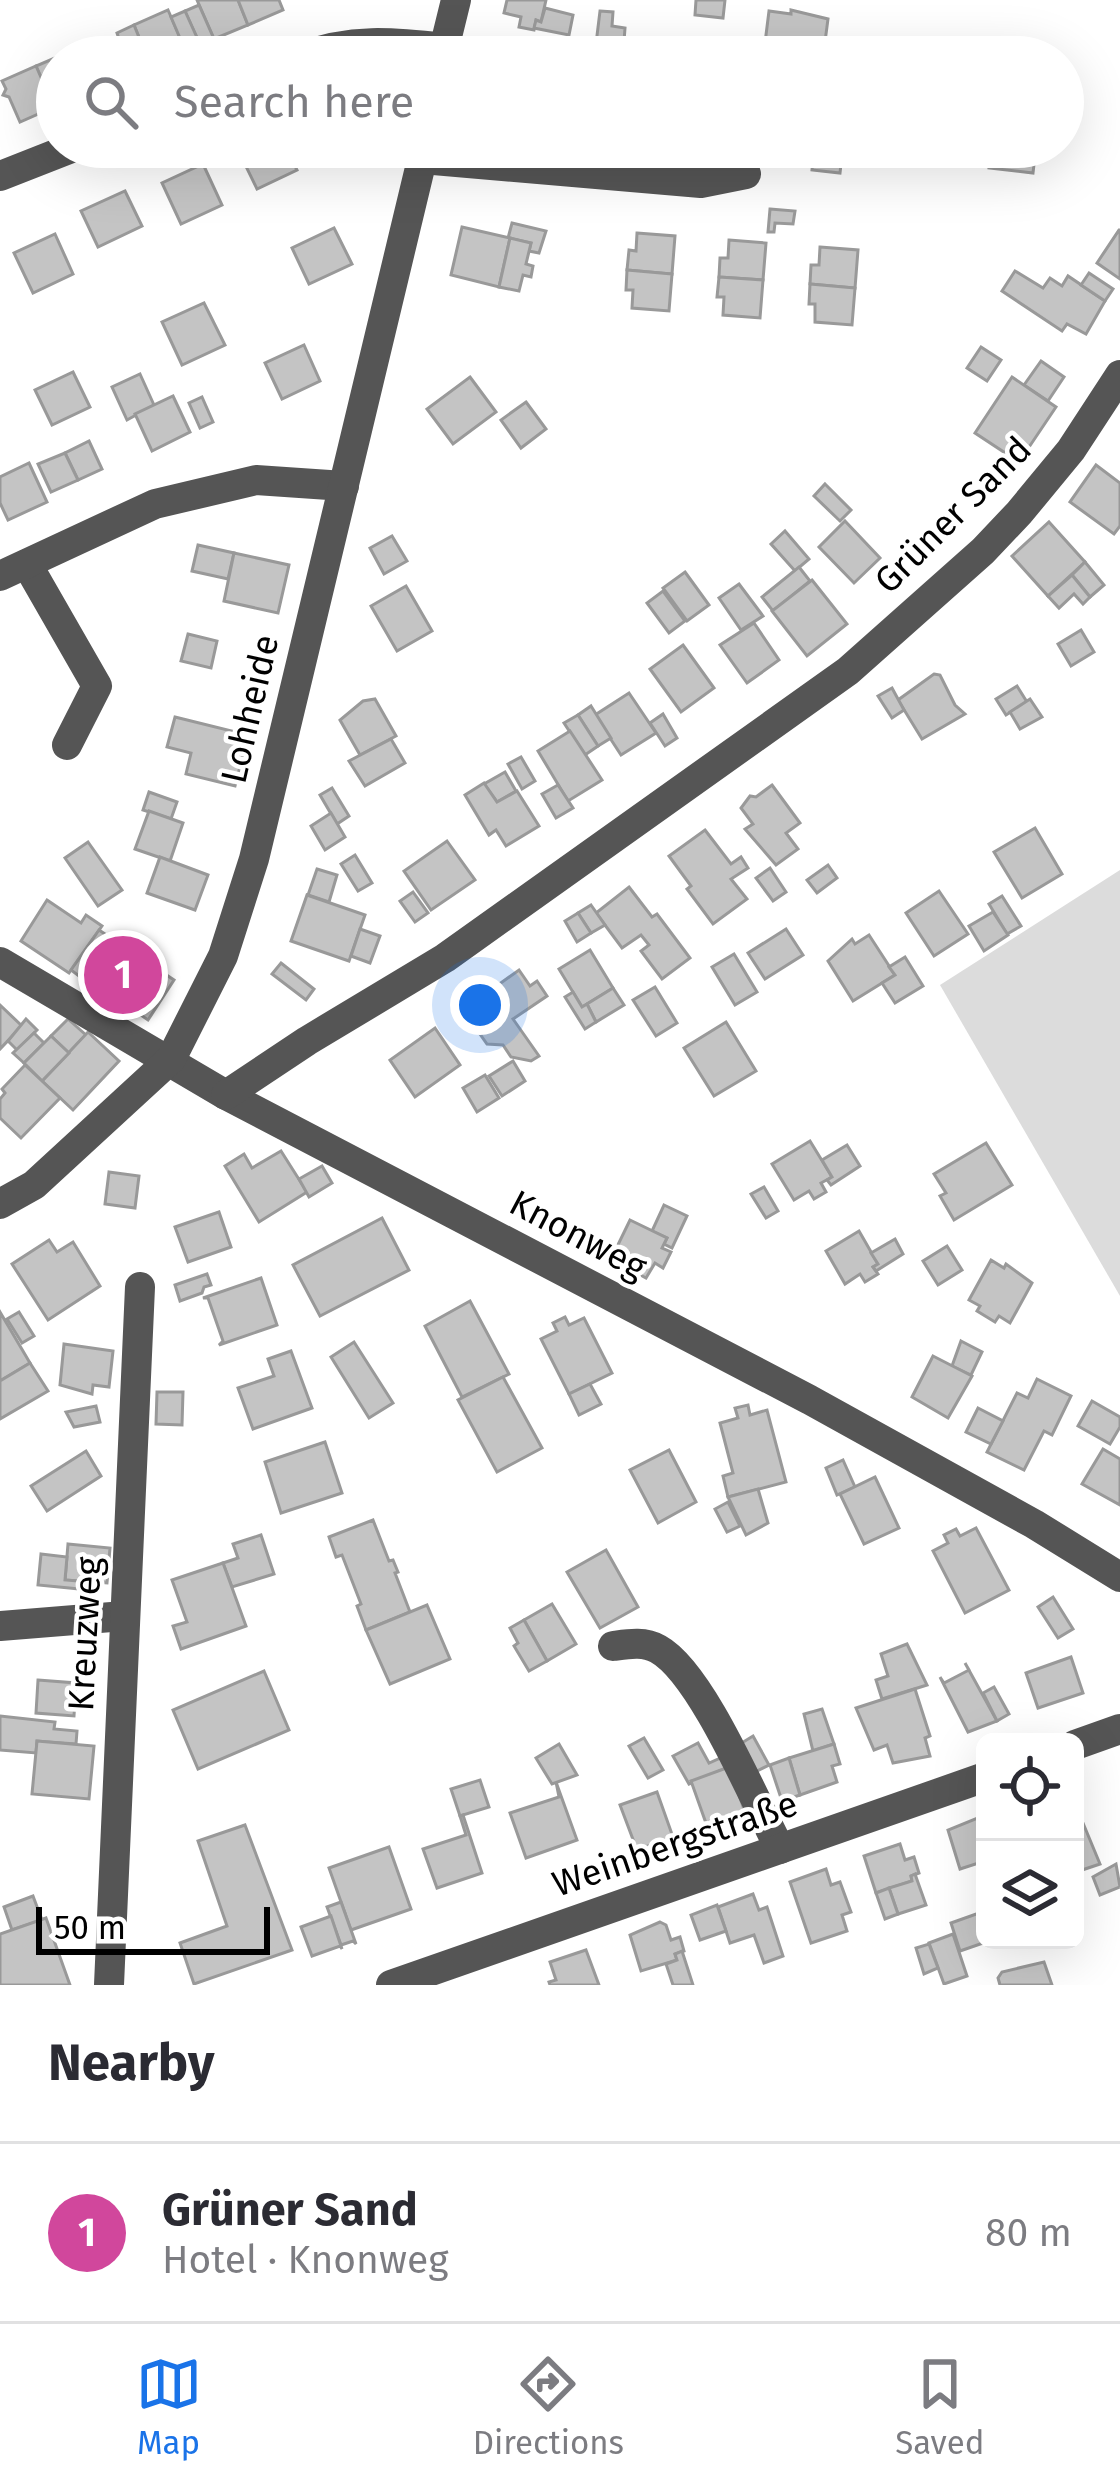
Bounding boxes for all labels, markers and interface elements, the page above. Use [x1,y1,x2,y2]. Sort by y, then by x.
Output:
search box [36,36,1084,168]
icon: search [78,69,144,135]
text: Search here [174,75,414,129]
street label: Grüner Sand [865,427,1041,603]
street label: Lohheide [212,630,288,788]
pin: 1 [84,930,162,1020]
your location [450,975,510,1035]
street label: Knonweg [502,1181,654,1289]
street label: Kreuzweg [59,1555,111,1712]
map controls [976,1733,1084,1949]
button: locate [976,1733,1084,1841]
street label: Weinbergstraße [547,1782,803,1906]
button: layers [976,1841,1084,1949]
scale bar [36,1901,270,1954]
text: 50 m [54,1908,126,1948]
text: Nearby [48,2032,214,2094]
text: Grüner Sand [162,2183,418,2237]
text: 1 [78,2210,96,2256]
text: 80 m [985,2210,1072,2256]
text: Hotel · Knonweg [162,2237,448,2283]
tab: Map [136,2351,202,2463]
tab: Directions [473,2351,624,2463]
tab: Saved [895,2351,984,2463]

